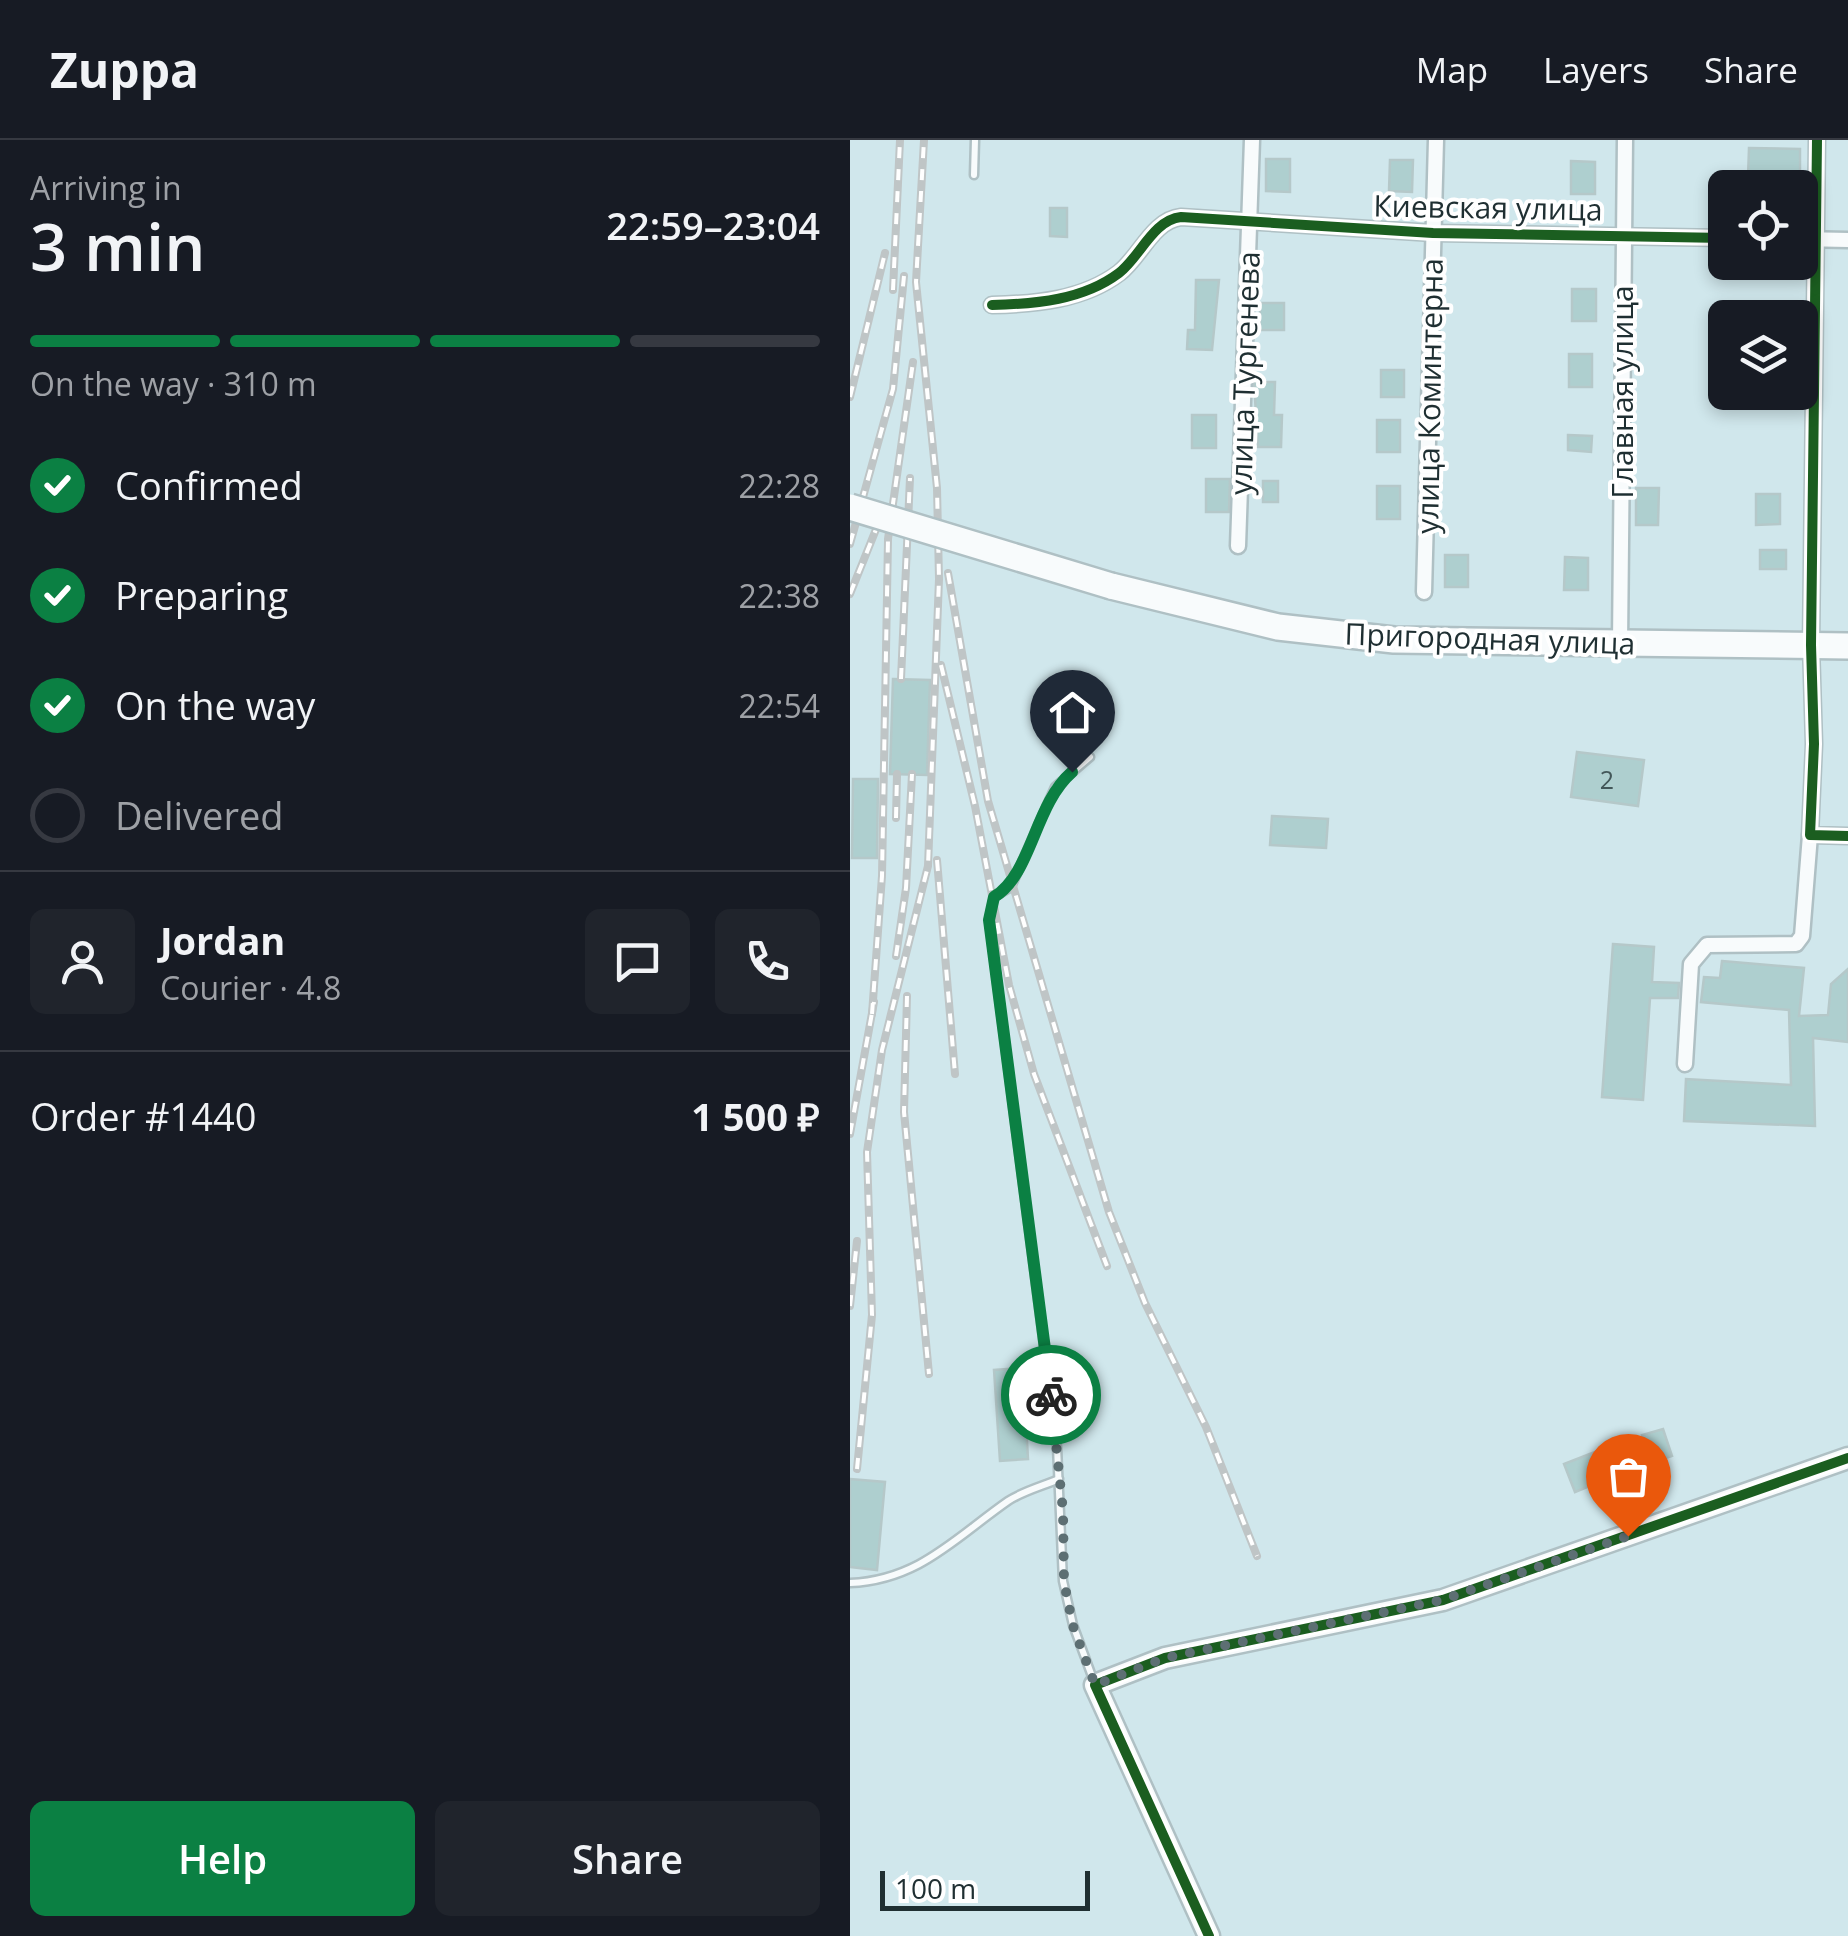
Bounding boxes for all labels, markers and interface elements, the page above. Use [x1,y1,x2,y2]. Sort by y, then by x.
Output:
text: Zuppa [50,37,199,102]
text: Map [1416,46,1488,93]
text: Layers [1543,46,1649,93]
text: Share [1704,46,1798,93]
text: Arriving in [30,166,182,209]
map controls [1708,170,1818,410]
button: locate [1708,170,1818,280]
street label: Киевская улица [1373,185,1603,229]
text: 22:59–23:04 [606,199,820,251]
text: 3 min [30,202,205,290]
street label: улица Тургенева [1219,250,1269,496]
street label: улица Коминтерна [1406,258,1452,534]
street label: Главная улица [1601,285,1642,499]
button: layers [1708,300,1818,410]
text: On the way · 310 m [30,362,317,405]
icon: check [30,458,85,513]
text: Confirmed [115,459,303,511]
text: 22:28 [738,464,820,507]
icon: check [30,568,85,623]
text: Preparing [115,569,288,621]
text: 22:38 [738,574,820,617]
street label: Пригородная улица [1344,612,1636,664]
pin [1030,670,1115,773]
icon: check [30,678,85,733]
text: On the way [115,679,315,731]
text: 22:54 [738,684,820,727]
icon: home [1045,685,1100,740]
house number: 2 [1600,762,1614,796]
text: Delivered [115,789,284,841]
button: person [30,909,135,1014]
button: chat [585,909,690,1014]
button: phone [715,909,820,1014]
text: Jordan [160,914,285,966]
text: Courier · 4.8 [160,966,341,1009]
text: Order #1440 [30,1090,257,1142]
text: 1 500 ₽ [691,1090,820,1142]
courier [1001,1345,1101,1445]
icon: bike [1024,1368,1079,1423]
pin [1586,1434,1671,1537]
icon: bag [1601,1449,1656,1504]
button: Help [30,1801,415,1916]
button: Share [435,1801,820,1916]
scale bar [880,1866,1090,1910]
text: 100 m [895,1869,976,1907]

